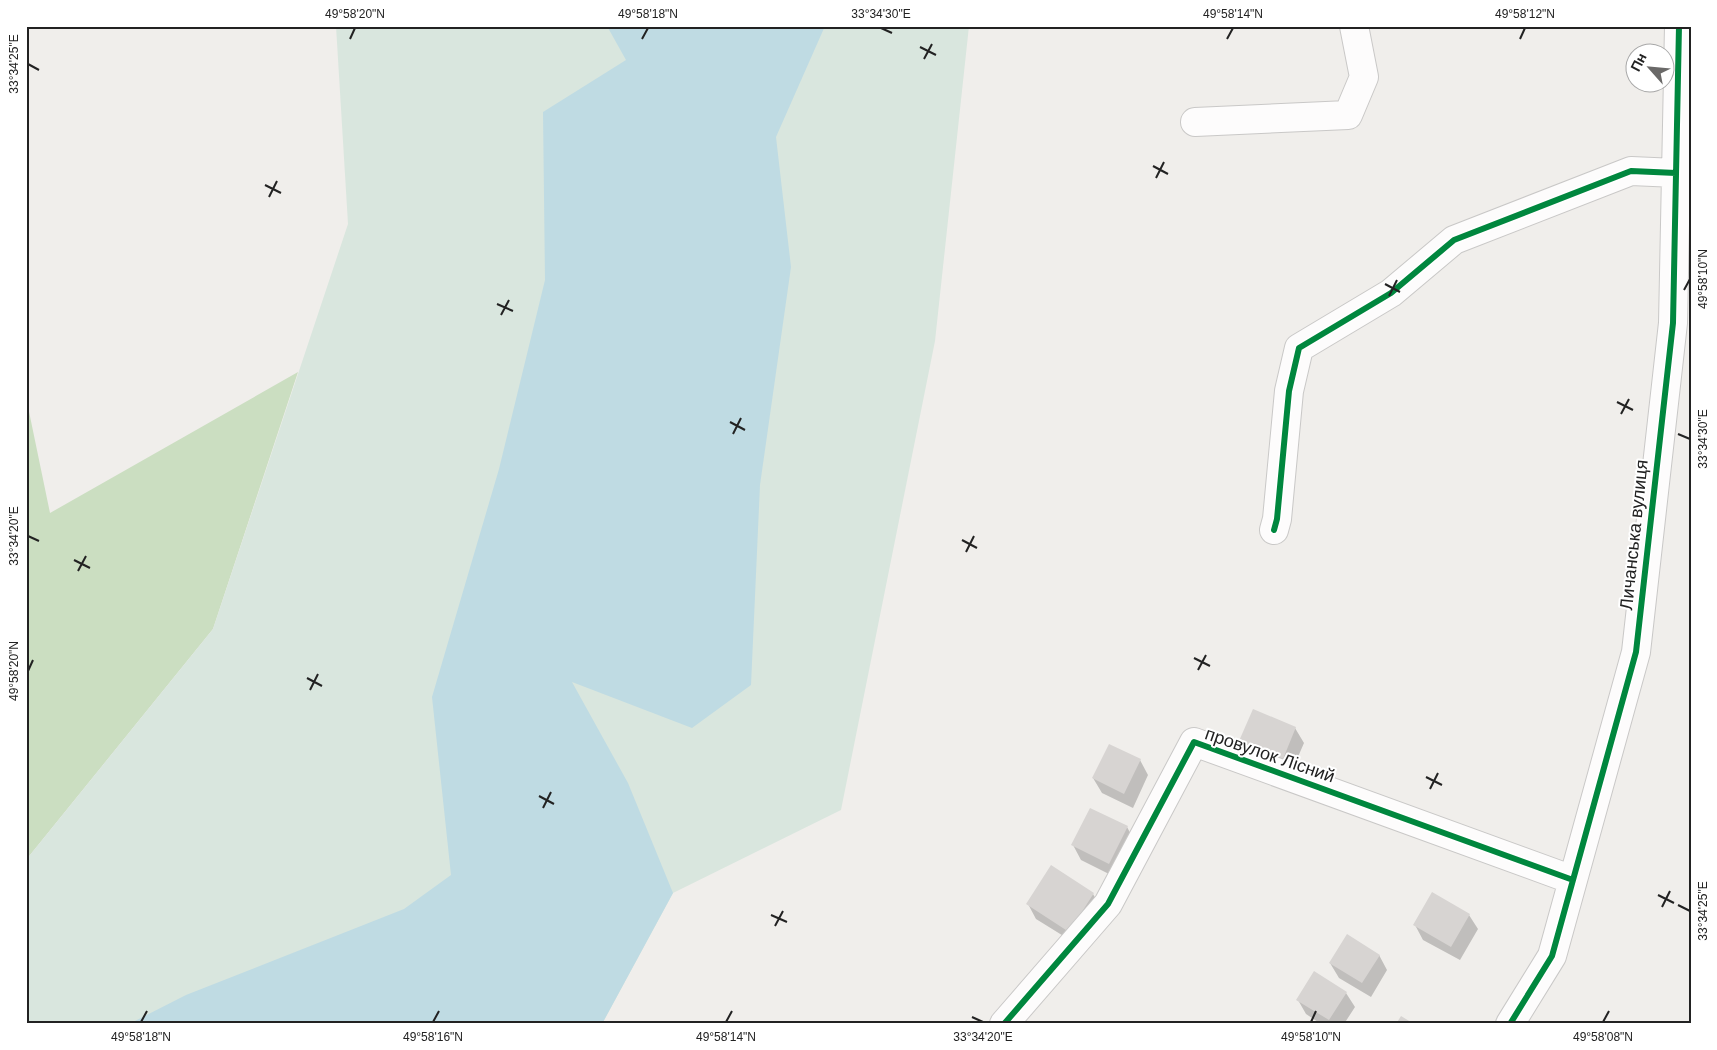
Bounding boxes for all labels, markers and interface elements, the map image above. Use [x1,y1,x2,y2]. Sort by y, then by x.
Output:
text: 49°58'20"N [325,7,385,21]
text: 49°58'18"N [618,7,678,21]
text: 33°34'30"E [851,7,911,21]
text: 49°58'14"N [1203,7,1263,21]
text: 49°58'12"N [1495,7,1555,21]
text: 33°34'25"E [7,34,21,94]
north arrow [1624,42,1674,92]
text: Пн [1627,50,1650,74]
text: 49°58'10"N [1696,249,1710,309]
text: 33°34'30"E [1696,409,1710,469]
street label: Личанська вулиця [1616,459,1652,611]
text: 33°34'20"E [7,506,21,566]
text: 49°58'20"N [7,641,21,701]
street label: провулок Лісний [1202,723,1338,787]
text: 33°34'25"E [1696,881,1710,941]
text: 49°58'18"N [111,1030,171,1044]
text: 49°58'16"N [403,1030,463,1044]
text: 49°58'14"N [696,1030,756,1044]
text: 33°34'20"E [953,1030,1013,1044]
text: 49°58'10"N [1281,1030,1341,1044]
text: 49°58'08"N [1573,1030,1633,1044]

